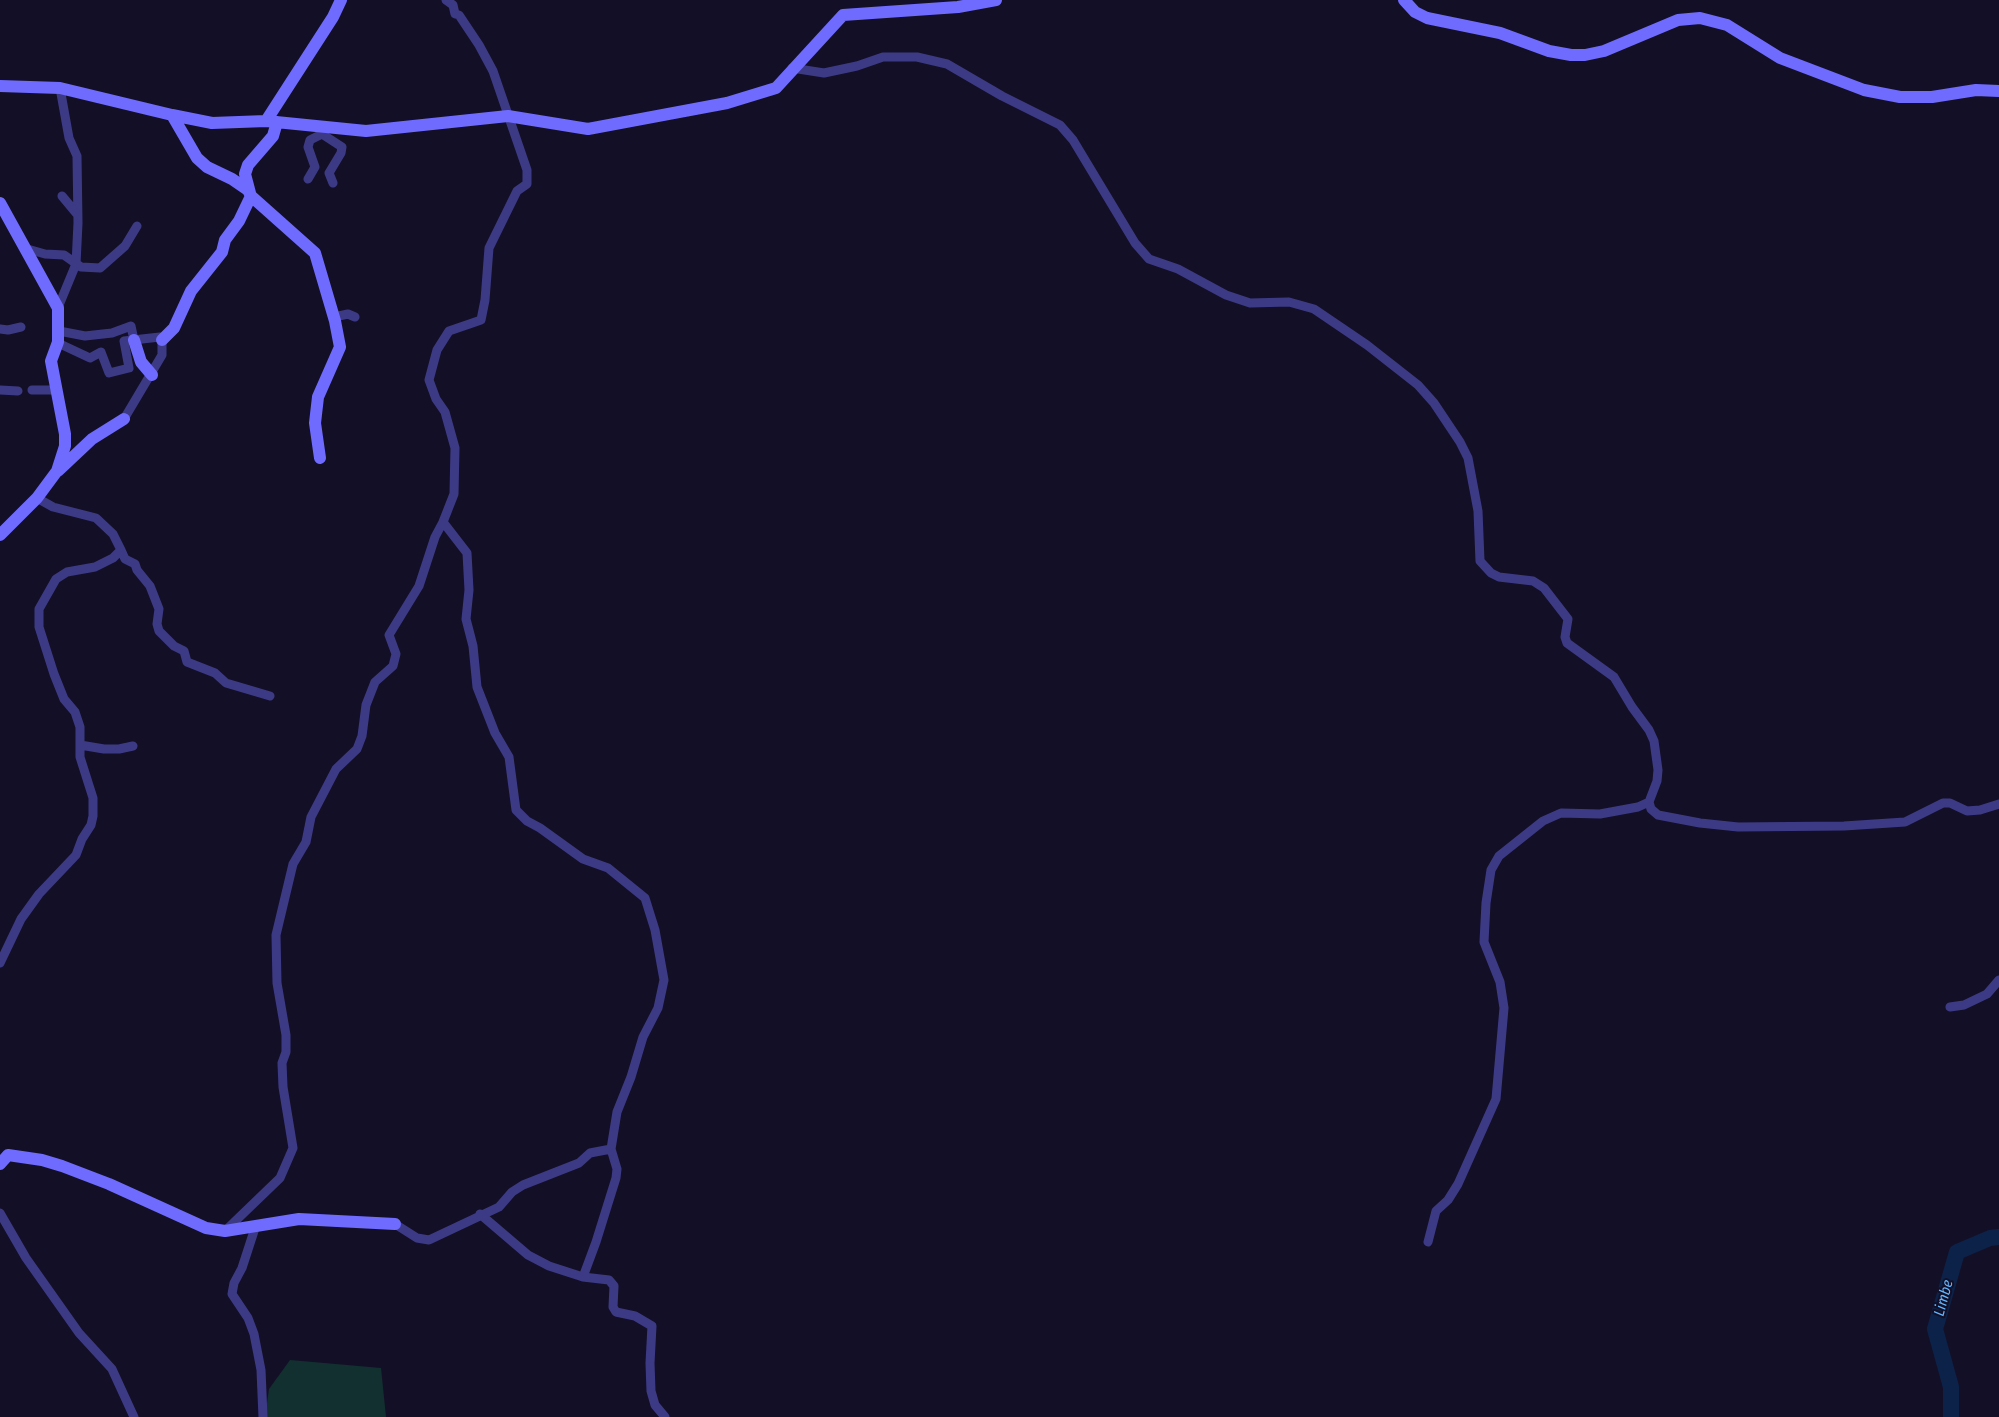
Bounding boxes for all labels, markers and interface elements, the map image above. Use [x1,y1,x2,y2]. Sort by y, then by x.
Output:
water label: Limbe [1931,1278,1957,1318]

